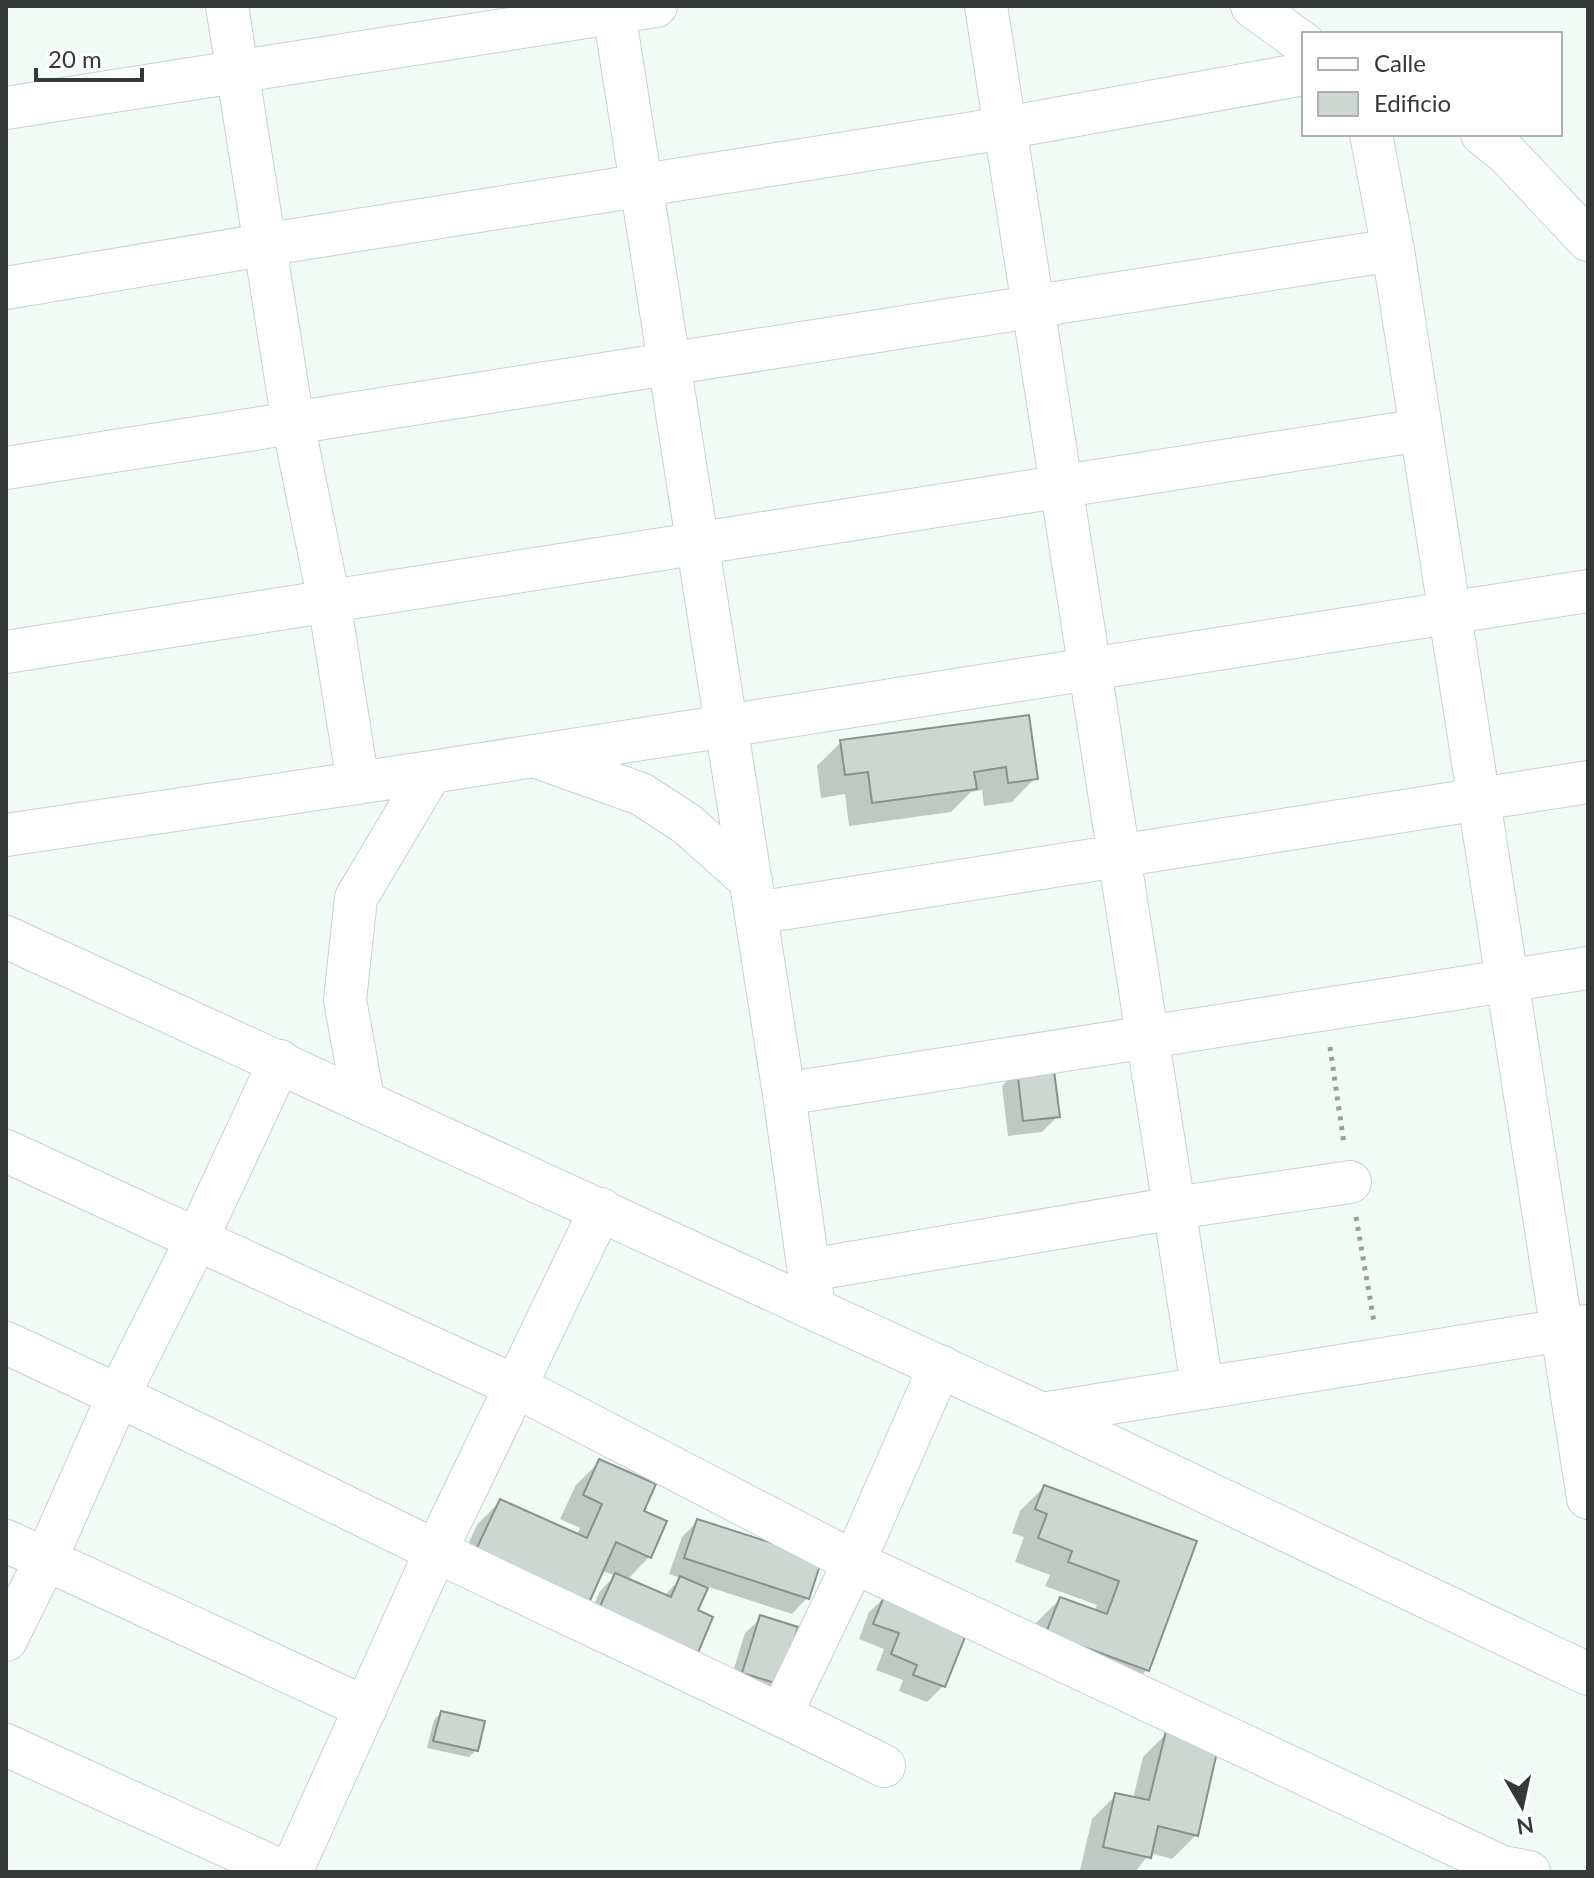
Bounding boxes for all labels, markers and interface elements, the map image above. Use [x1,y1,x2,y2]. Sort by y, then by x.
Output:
scale bar [36,32,142,82]
legend [1302,32,1562,136]
text: 20 m [48,44,102,73]
text: Calle [1374,48,1426,77]
text: Edificio [1374,88,1451,117]
north arrow [1482,1766,1562,1846]
text: N [1515,1812,1536,1841]

